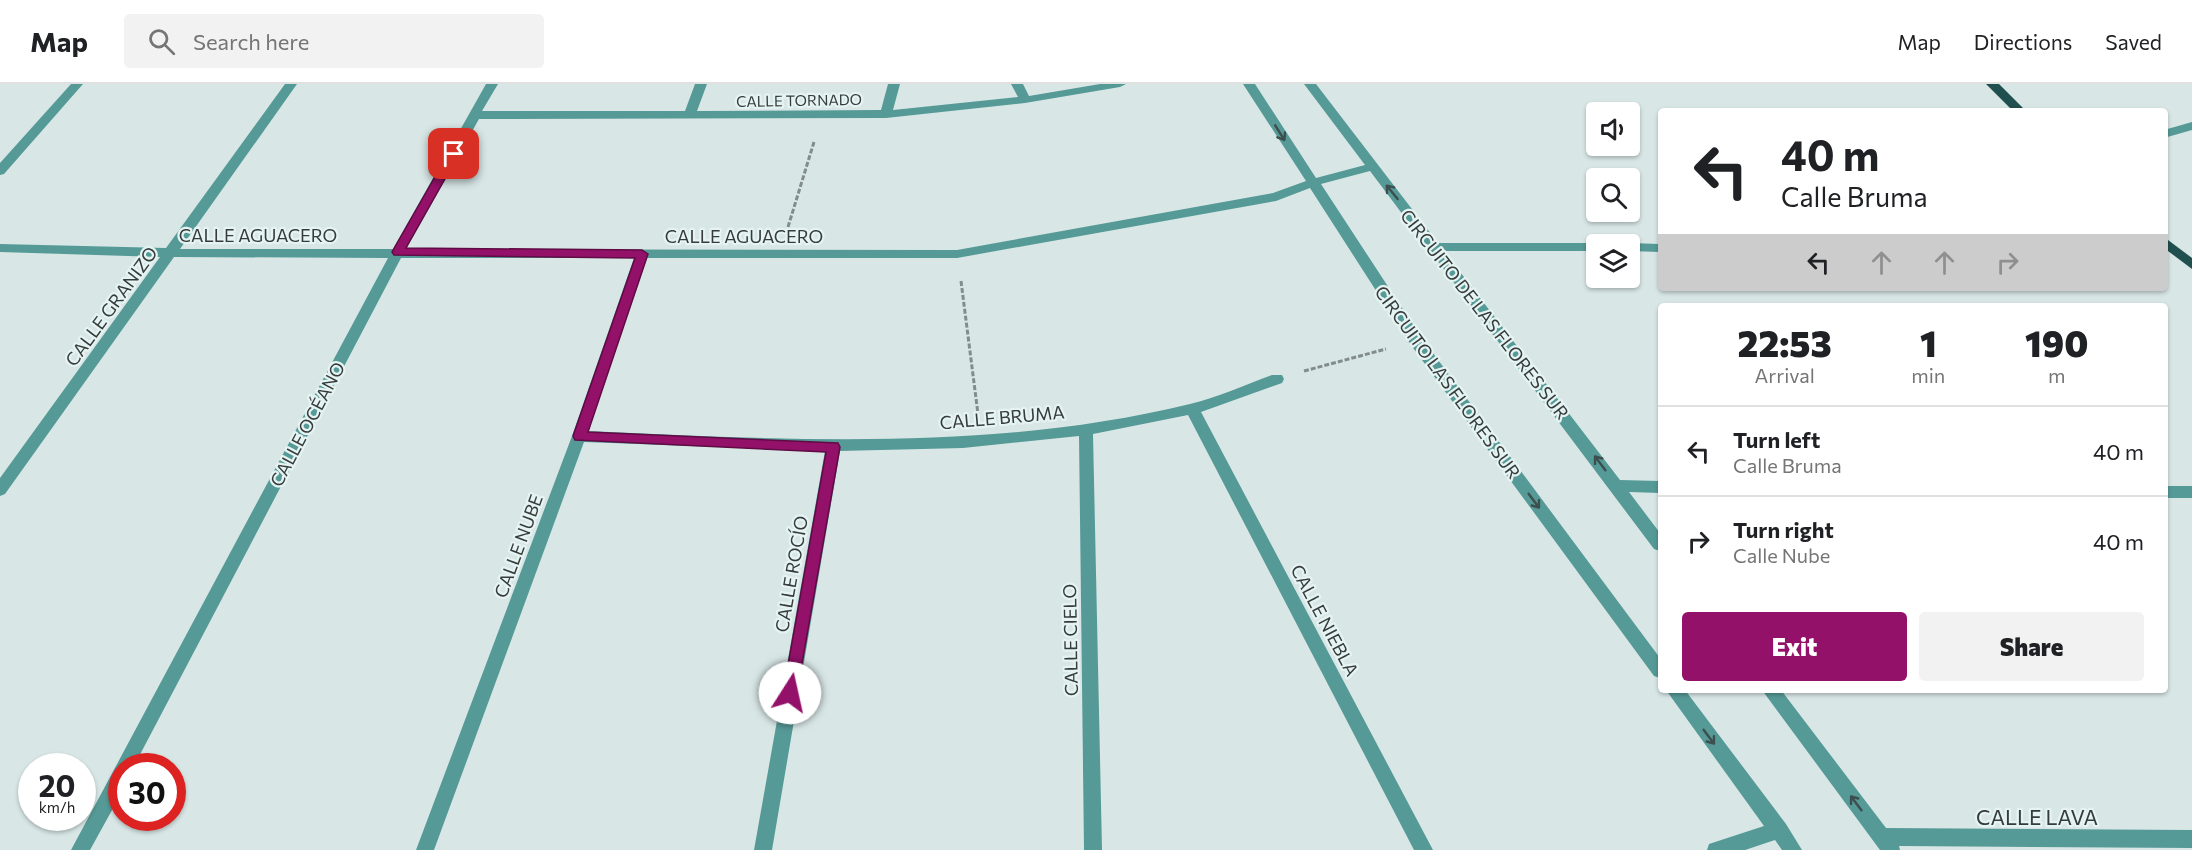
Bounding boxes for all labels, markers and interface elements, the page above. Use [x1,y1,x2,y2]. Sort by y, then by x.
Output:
search box [124,14,544,68]
text: Map [30,24,88,58]
icon: search [145,25,178,58]
text: Search here [193,28,309,55]
text: Map [1898,29,1941,54]
text: Directions [1974,29,2072,54]
text: Saved [2105,29,2162,54]
street label: CALLE TORNADO [736,90,862,110]
map controls [1586,102,1640,288]
button: sound [1586,102,1640,156]
one-way arrow [1274,125,1287,142]
pin [428,128,479,179]
text: 40 m [1781,128,1879,180]
icon: left [1682,132,1760,210]
icon: arrive [437,137,470,170]
button: search [1586,168,1640,222]
text: Calle Bruma [1781,180,1928,213]
one-way arrow [1385,185,1398,201]
street label: CIRCUITO DE LAS FLORES SUR [1396,205,1574,423]
street label: CALLE AGUACERO [179,224,337,246]
street label: CALLE AGUACERO [665,225,823,247]
button: layers [1586,234,1640,288]
street label: CALLE GRANIZO [60,242,162,370]
icon: left [1802,246,1835,279]
icon: ahead [1865,246,1898,279]
icon: ahead [1928,246,1961,279]
icon: right [1991,246,2024,279]
street label: CIRCUITO LAS FLORES SUR [1371,281,1525,483]
text: 22:53 [1738,320,1832,364]
text: 1 [1920,320,1937,364]
text: 190 [2025,320,2088,364]
street label: CALLE OCÉANO [265,358,349,490]
text: Arrival [1754,363,1815,387]
text: min [1911,363,1945,387]
text: m [2048,363,2065,387]
street label: CALLE BRUMA [939,401,1065,433]
text: Turn left [1733,426,1820,453]
icon: left [1682,435,1715,468]
text: 40 m [2093,438,2144,465]
text: Calle Bruma [1733,453,1842,477]
one-way arrow [1594,456,1606,472]
street label: CALLE NUBE [489,491,547,601]
one-way arrow [1527,493,1540,509]
street label: CALLE ROCÍO [770,514,812,634]
text: Turn right [1733,516,1834,543]
icon: right [1682,525,1715,558]
text: 40 m [2093,528,2144,555]
text: Calle Nube [1733,543,1830,567]
street label: CALLE NIEBLA [1286,560,1364,680]
street label: CALLE CIELO [1058,584,1082,696]
button: Exit [1682,612,1907,681]
button: Share [1919,612,2144,681]
position arrow [758,661,822,725]
one-way arrow [1703,729,1716,745]
speed limit sign: 30 [108,753,186,831]
text: 20 [39,766,75,803]
one-way arrow [1849,795,1862,811]
text: km/h [39,798,75,816]
street label: CALLE LAVA [1976,804,2098,829]

